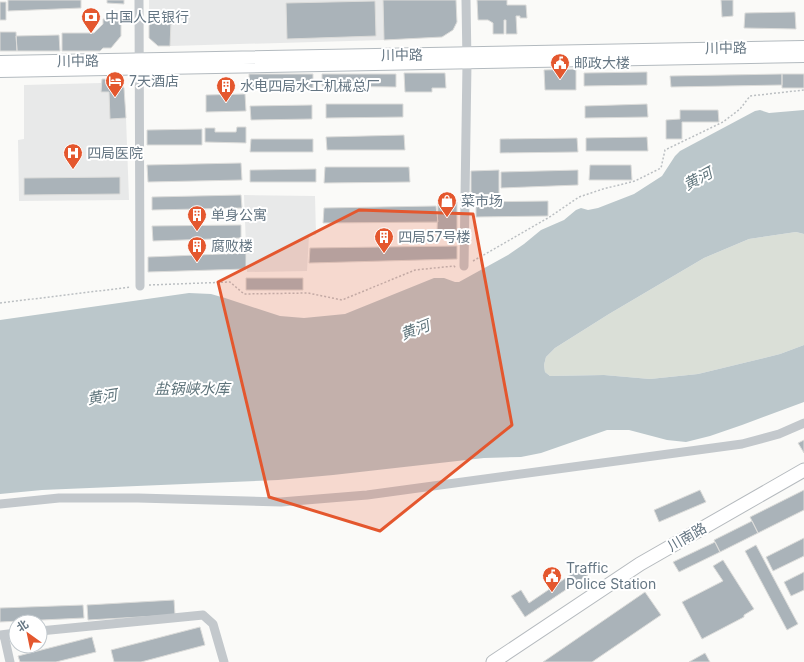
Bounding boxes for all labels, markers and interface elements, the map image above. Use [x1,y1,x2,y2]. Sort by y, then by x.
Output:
bank icon: 中国人民银行 [80,6,102,34]
place label: 中国人民银行 [105,8,189,25]
street label: 川中路 [705,39,747,56]
street label: 川中路 [381,46,423,63]
street label: 川中路 [57,52,99,69]
public building icon: 邮政大楼 [549,52,571,80]
place label: 邮政大楼 [574,54,630,71]
hotel icon: 7天酒店 [104,70,126,98]
place label: 7天酒店 [129,72,179,89]
building icon: 水电四局水工机械总厂 [215,75,237,103]
place label: 水电四局水工机械总厂 [240,77,380,94]
hospital icon: 四局医院 [62,142,84,170]
place label: 四局医院 [87,144,143,161]
water label: 黄河 [680,162,718,194]
shop icon: 菜市场 [436,190,458,218]
place label: 菜市场 [461,192,503,209]
building icon: 单身公寓 [186,204,208,232]
place label: 单身公寓 [211,206,267,223]
building icon: 四局57号楼 [373,226,395,254]
place label: 四局57号楼 [398,228,470,245]
building icon: 腐败楼 [186,235,208,263]
place label: 腐败楼 [211,237,253,254]
water label: 黄河 [397,314,435,344]
water label: 盐锅峡水库 [154,379,232,398]
water label: 黄河 [86,384,121,408]
street label: 川南路 [664,519,709,554]
place label: Traffic Police Station [566,559,656,592]
public building icon: Traffic Police Station [541,565,563,593]
north arrow [8,614,48,654]
text: 北 [14,617,31,634]

